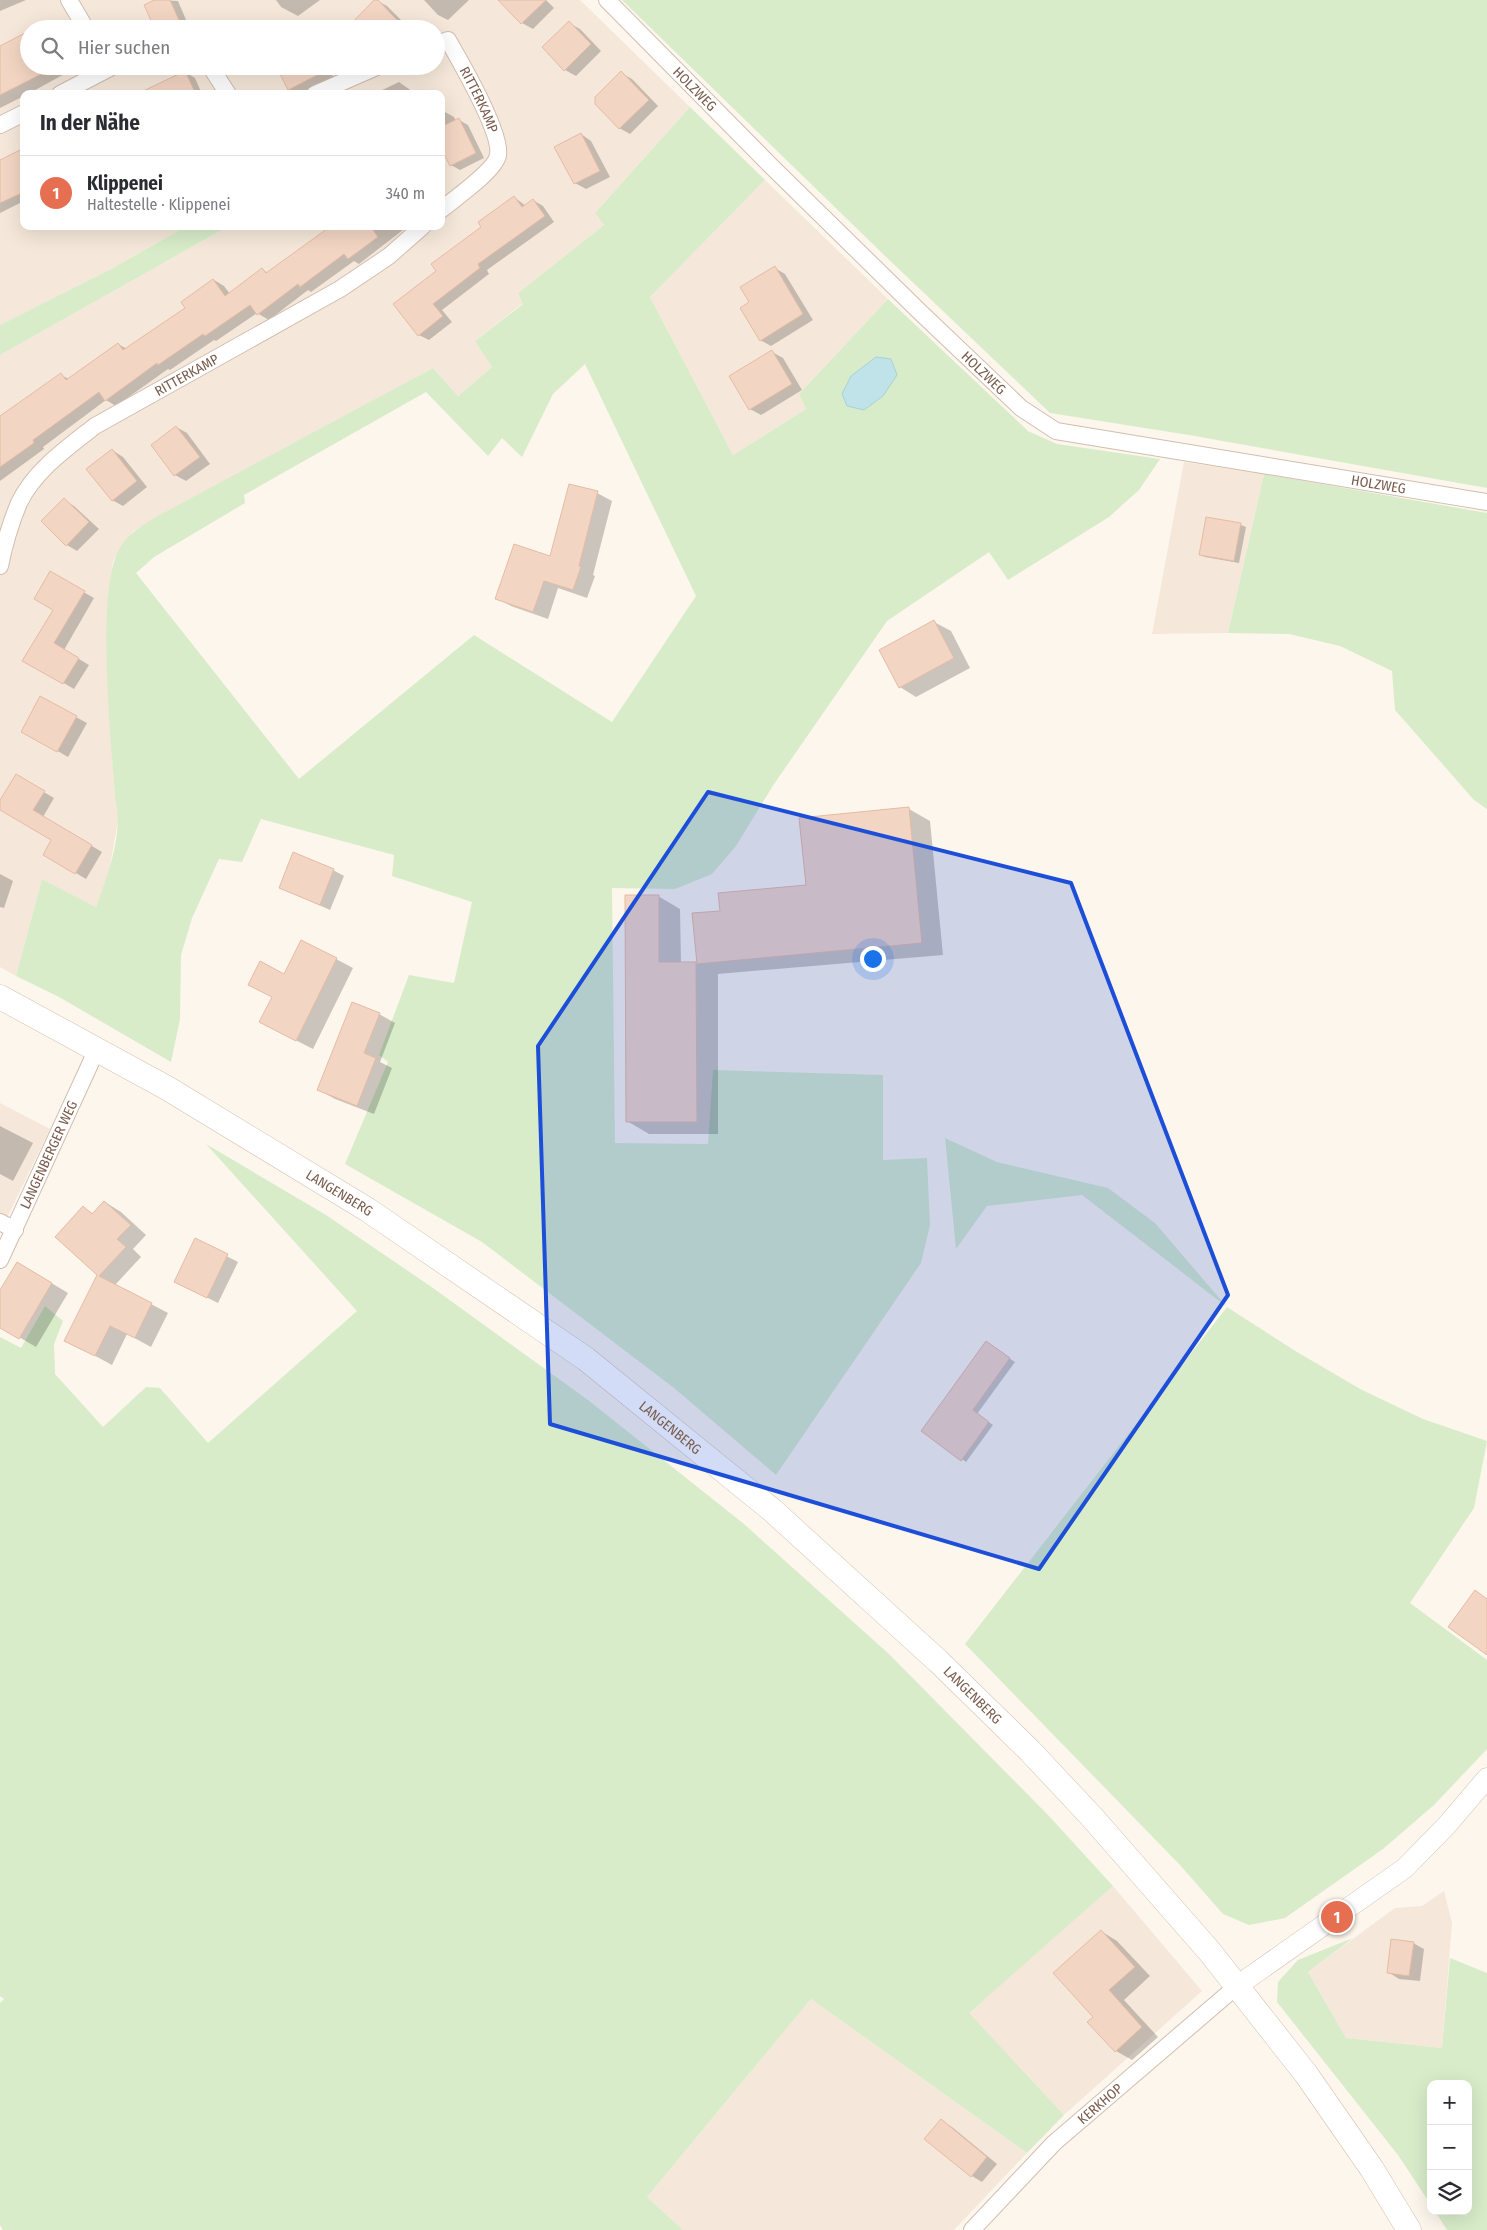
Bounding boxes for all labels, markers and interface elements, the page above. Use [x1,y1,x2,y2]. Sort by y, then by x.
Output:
search box [20,20,445,75]
icon: search [38,34,66,62]
text: Hier suchen [78,36,170,59]
street label: HOLZWEG [669,63,720,114]
street label: RITTERKAMP [456,64,502,135]
text: In der Nähe [40,110,140,136]
text: Klippenei [87,172,163,195]
text: 1 [53,184,59,203]
text: 340 m [386,184,425,203]
text: Haltestelle · Klippenei [87,195,230,214]
street label: HOLZWEG [958,348,1010,398]
street label: RITTERKAMP [152,350,222,399]
street label: HOLZWEG [1350,471,1407,497]
your location [860,946,886,972]
street label: LANGENBERGER WEG [16,1098,81,1212]
street label: LANGENBERG [303,1166,376,1219]
street label: LANGENBERG [636,1397,705,1458]
street label: LANGENBERG [940,1663,1006,1727]
pin: 1 [1321,1898,1353,1936]
street label: KERKHOP [1074,2080,1126,2128]
map controls [1427,2080,1472,2215]
button: + [1427,2080,1472,2125]
button: − [1427,2125,1472,2170]
button: layers [1427,2170,1472,2215]

